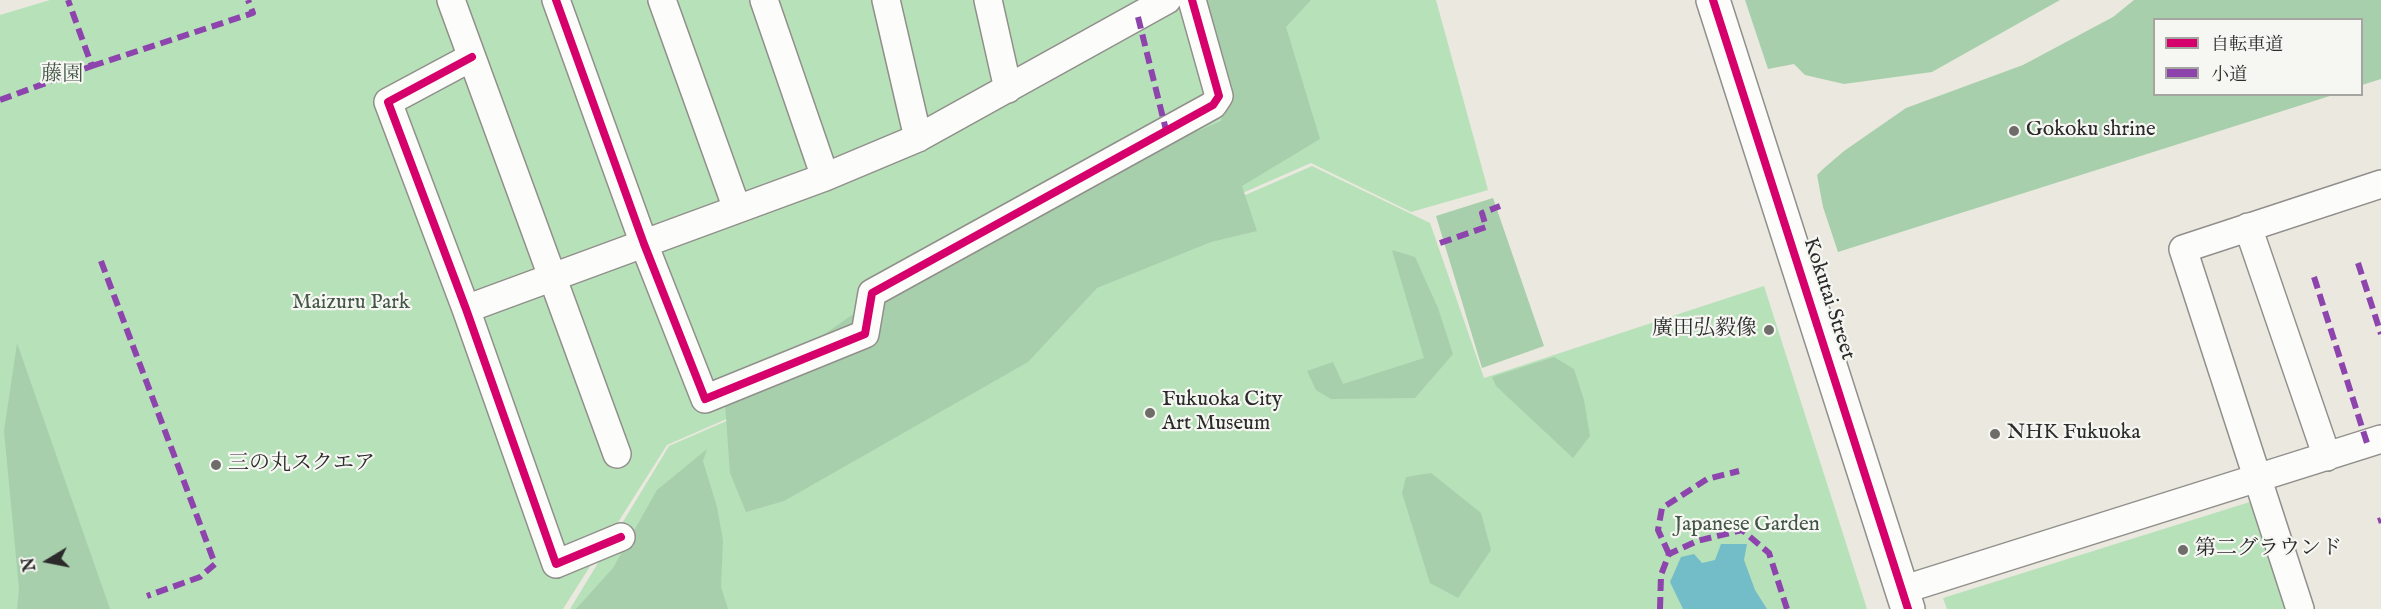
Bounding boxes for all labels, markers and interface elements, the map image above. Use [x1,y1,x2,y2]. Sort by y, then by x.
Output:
legend [2153,18,2363,96]
text: 自転車道 [2211,34,2283,57]
park label: 藤園 [41,63,83,89]
text: 小道 [2211,64,2247,87]
place label: Gokoku shrine [2026,118,2156,144]
marker: Gokoku shrine [2007,124,2021,138]
street label: Kokutai Street [1796,235,1860,363]
park label: Maizuru Park [292,291,410,317]
place label: 廣田弘毅像 [1652,317,1757,343]
marker: 廣田弘毅像 [1762,323,1776,337]
place label: Fukuoka City Art Museum [1162,388,1282,438]
marker: Fukuoka City Art Museum [1143,406,1157,420]
place label: NHK Fukuoka [2007,421,2141,447]
marker: NHK Fukuoka [1988,427,2002,441]
place label: 三の丸スクエア [228,452,375,478]
marker: 三の丸スクエア [209,458,223,472]
park label: Japanese Garden [1674,513,1820,539]
north arrow [18,531,78,591]
place label: 第二グラウンド [2195,537,2342,563]
marker: 第二グラウンド [2176,543,2190,557]
text: N [19,556,41,573]

